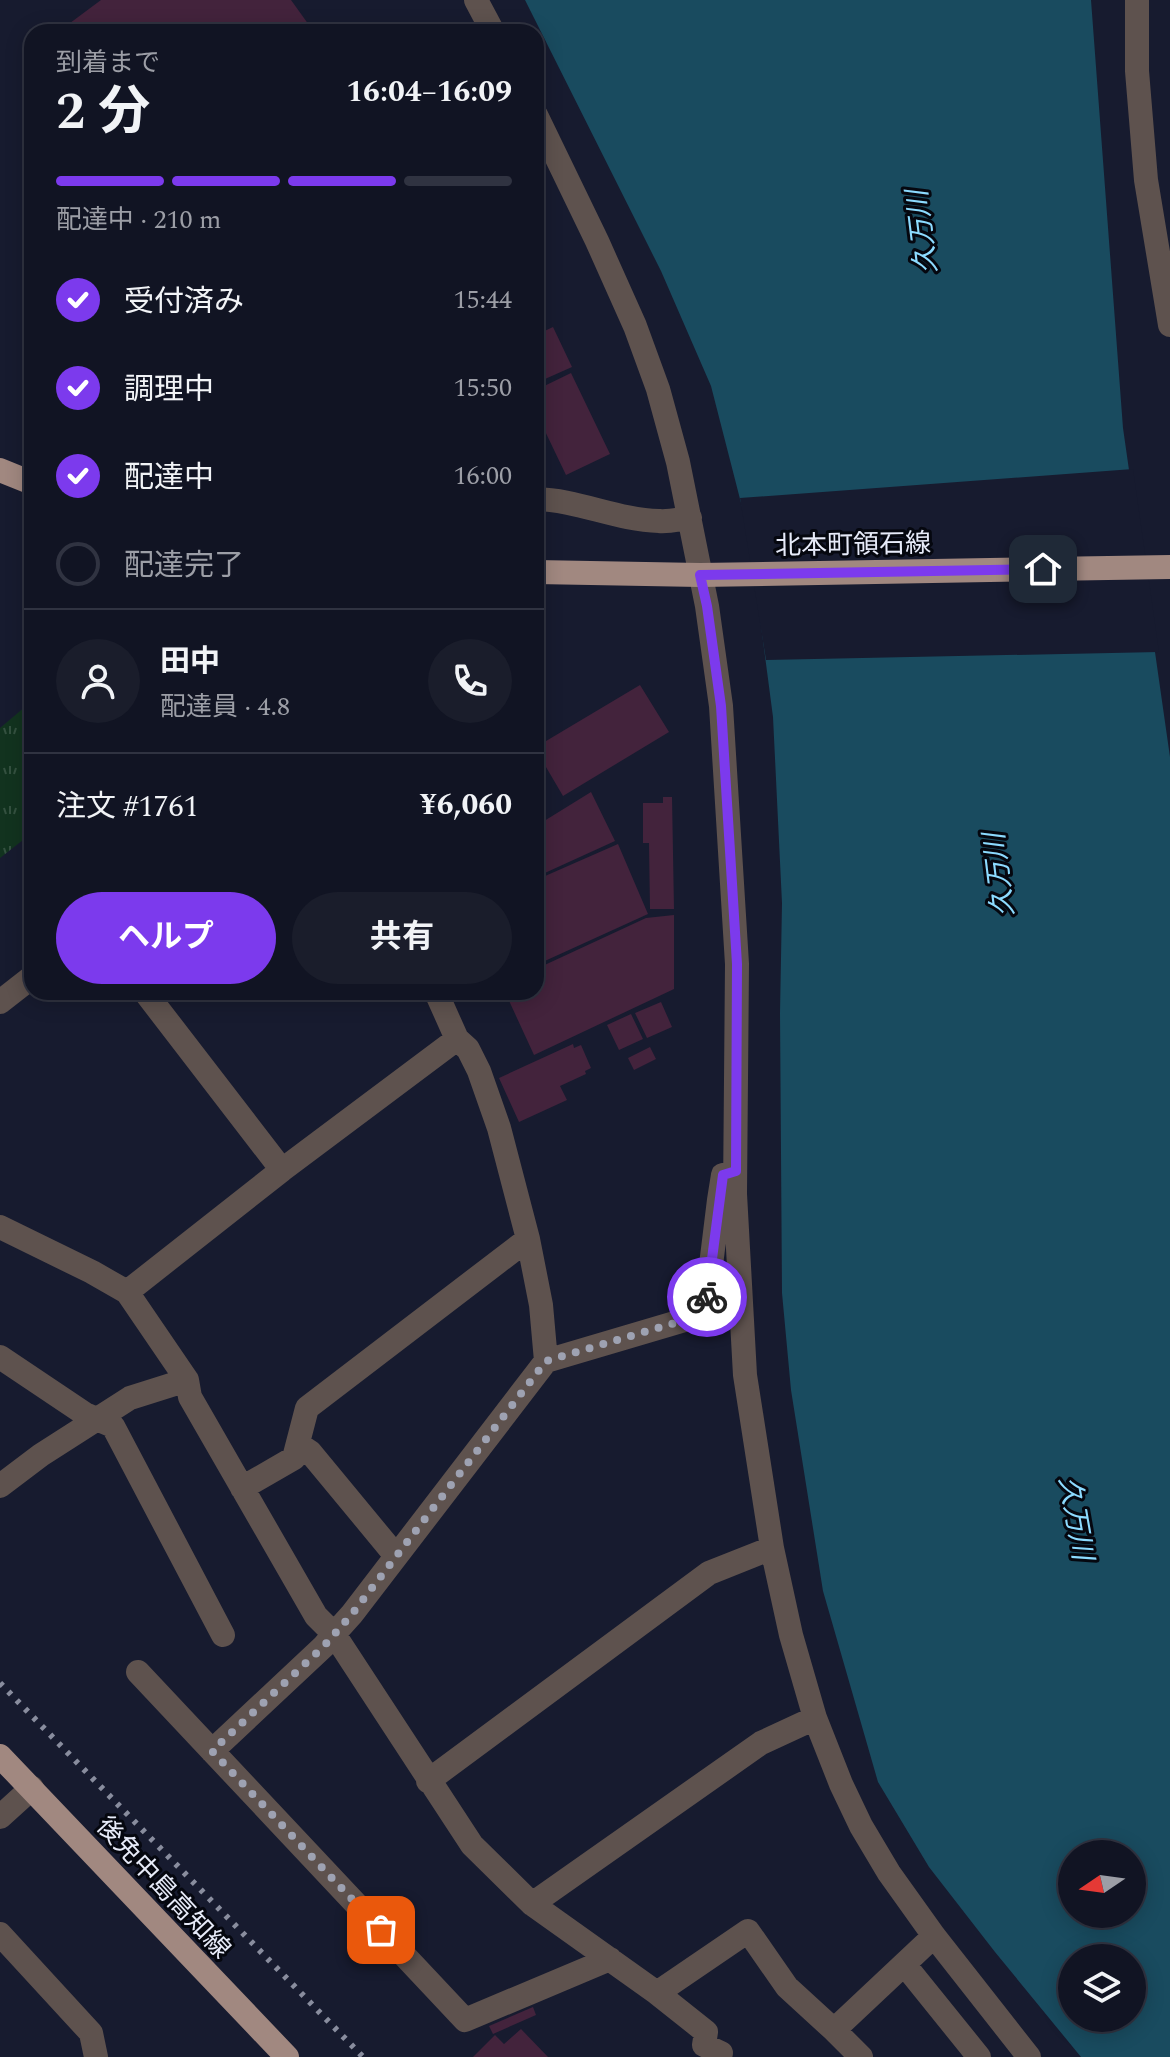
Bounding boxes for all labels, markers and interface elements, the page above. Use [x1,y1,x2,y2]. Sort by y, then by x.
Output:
text: 到着まで [56,43,160,83]
text: 16:04–16:09 [346,69,512,115]
text: 2 分 [56,73,150,152]
water label: 久万川 [896,185,949,276]
text: 配達中 · 210 m [56,200,221,240]
icon: check [56,278,100,322]
text: 受付済み [124,279,244,325]
text: 15:44 [453,280,512,320]
icon: check [56,366,100,410]
text: 調理中 [124,367,214,413]
text: 15:50 [453,368,512,408]
icon: check [56,454,100,498]
text: 配達中 [124,455,214,501]
text: 16:00 [453,456,512,496]
street label: 北本町領石線 [775,524,931,566]
pin [1009,535,1077,603]
text: 配達完了 [124,543,244,589]
icon: home [1021,547,1065,591]
button: person [56,639,140,723]
text: 田中 [160,639,220,685]
button: phone [428,639,512,723]
text: 配達員 · 4.8 [160,687,290,727]
text: ¥6,060 [420,782,512,828]
text: 注文 #1761 [56,784,199,830]
water label: 久万川 [973,828,1026,919]
button: ヘルプ [56,892,276,984]
button: 共有 [292,892,512,984]
courier [667,1257,747,1337]
icon: bike [685,1275,729,1319]
water label: 久万川 [1047,1473,1105,1566]
street label: 後免中島高知線 [87,1807,240,1968]
north arrow [1058,1840,1146,1928]
map controls [1058,1840,1146,2032]
pin [347,1896,415,1964]
icon: bag [359,1908,403,1952]
button: layers [1058,1944,1146,2032]

